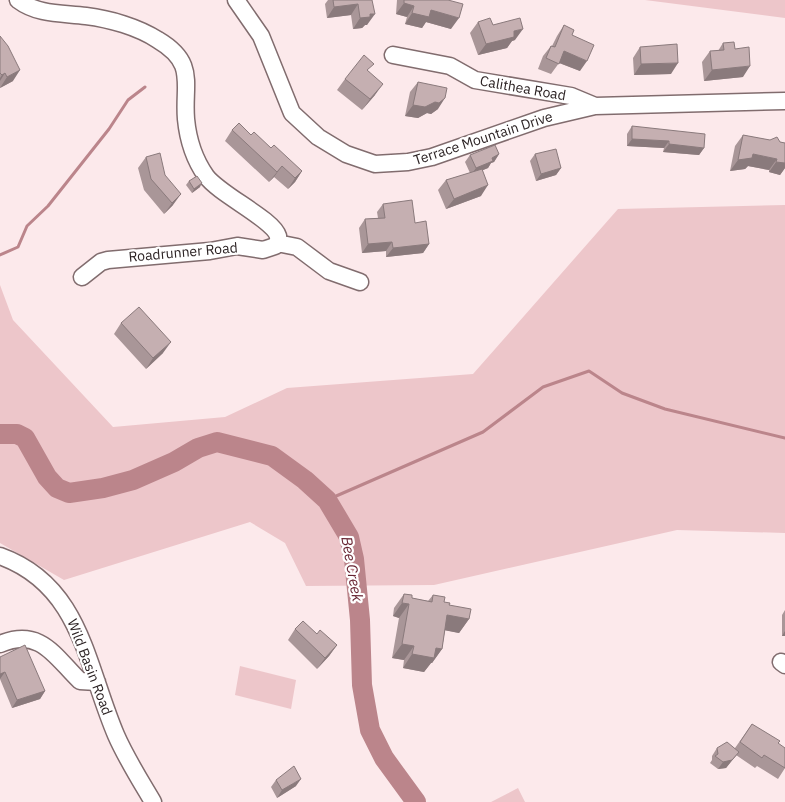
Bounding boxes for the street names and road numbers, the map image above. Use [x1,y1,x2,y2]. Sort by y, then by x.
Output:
street label: Calithea Road [479,72,567,104]
street label: Terrace Mountain Drive [411,107,555,169]
street label: Roadrunner Road [128,238,238,266]
street label: Wild Basin Road [63,616,117,718]

